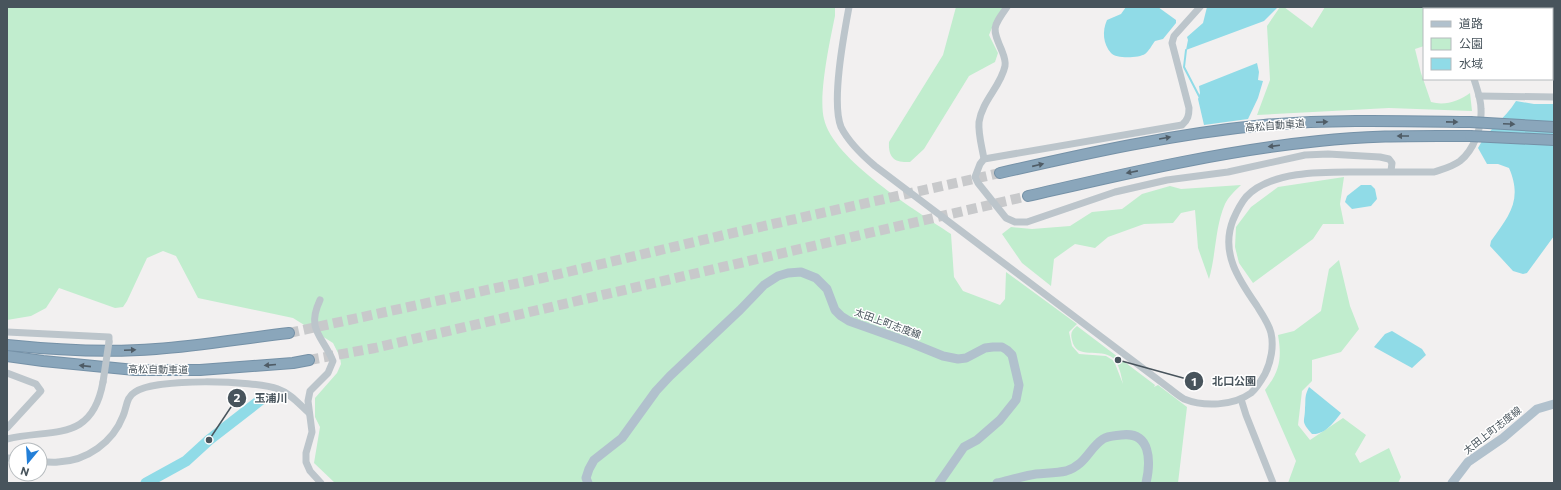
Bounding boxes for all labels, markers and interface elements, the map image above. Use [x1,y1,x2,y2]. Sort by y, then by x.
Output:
legend [1423,8,1553,80]
text: 道路 [1459,16,1483,30]
text: 公園 [1459,36,1483,50]
text: 水域 [1459,56,1483,70]
street label: 高松自動車道 [1245,117,1305,133]
one-way arrow [1316,119,1329,125]
one-way arrow [1446,119,1459,125]
one-way arrow [1503,121,1516,127]
one-way arrow [1396,133,1409,139]
one-way arrow [1159,135,1171,141]
one-way arrow [1268,143,1280,150]
one-way arrow [1031,161,1044,167]
one-way arrow [1126,170,1138,176]
street label: 太田上町志度線 [853,305,923,341]
one-way arrow [124,347,136,354]
street label: 高松自動車道 [128,362,188,376]
one-way arrow [264,362,276,368]
one-way arrow [79,363,91,369]
callout: 北口公園 [1184,370,1264,393]
text: 1 [1191,374,1197,388]
text: 北口公園 [1212,374,1256,387]
callout: 玉浦川 [227,386,296,409]
text: 2 [234,390,241,404]
text: 玉浦川 [255,391,288,404]
street label: 太田上町志度線 [1461,404,1523,456]
north arrow [8,442,48,482]
text: N [19,465,31,479]

